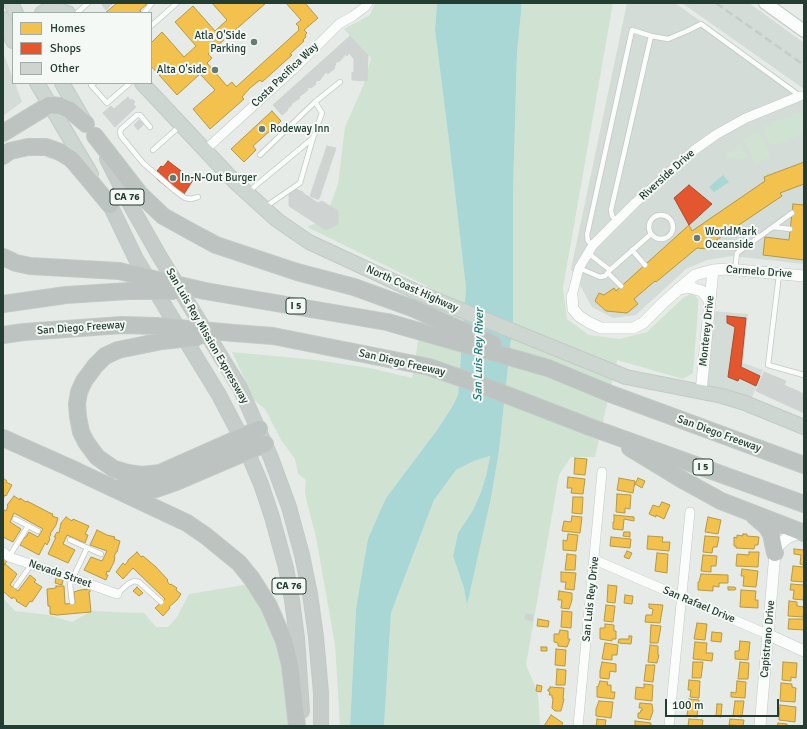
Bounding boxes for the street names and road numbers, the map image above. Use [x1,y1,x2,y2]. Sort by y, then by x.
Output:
street label: Costa Pacifica Way [249,40,321,110]
street label: Riverside Drive [637,147,697,203]
road number: CA 76 [110,189,144,205]
street label: North Coast Highway [364,263,460,315]
street label: Carmelo Drive [725,263,793,281]
street label: San Luis Rey Mission Expressway [163,266,251,406]
street label: Monterey Drive [697,295,717,367]
road number: I 5 [286,298,306,314]
street label: San Diego Freeway [37,318,125,338]
street label: San Diego Freeway [358,347,446,379]
street label: San Diego Freeway [675,413,763,455]
road number: I 5 [693,459,713,475]
street label: San Luis Rey Drive [580,556,602,642]
street label: Nevada Street [27,557,93,591]
road number: CA 76 [272,578,306,594]
street label: San Rafael Drive [661,584,737,626]
street label: Capistrano Drive [758,600,778,678]

